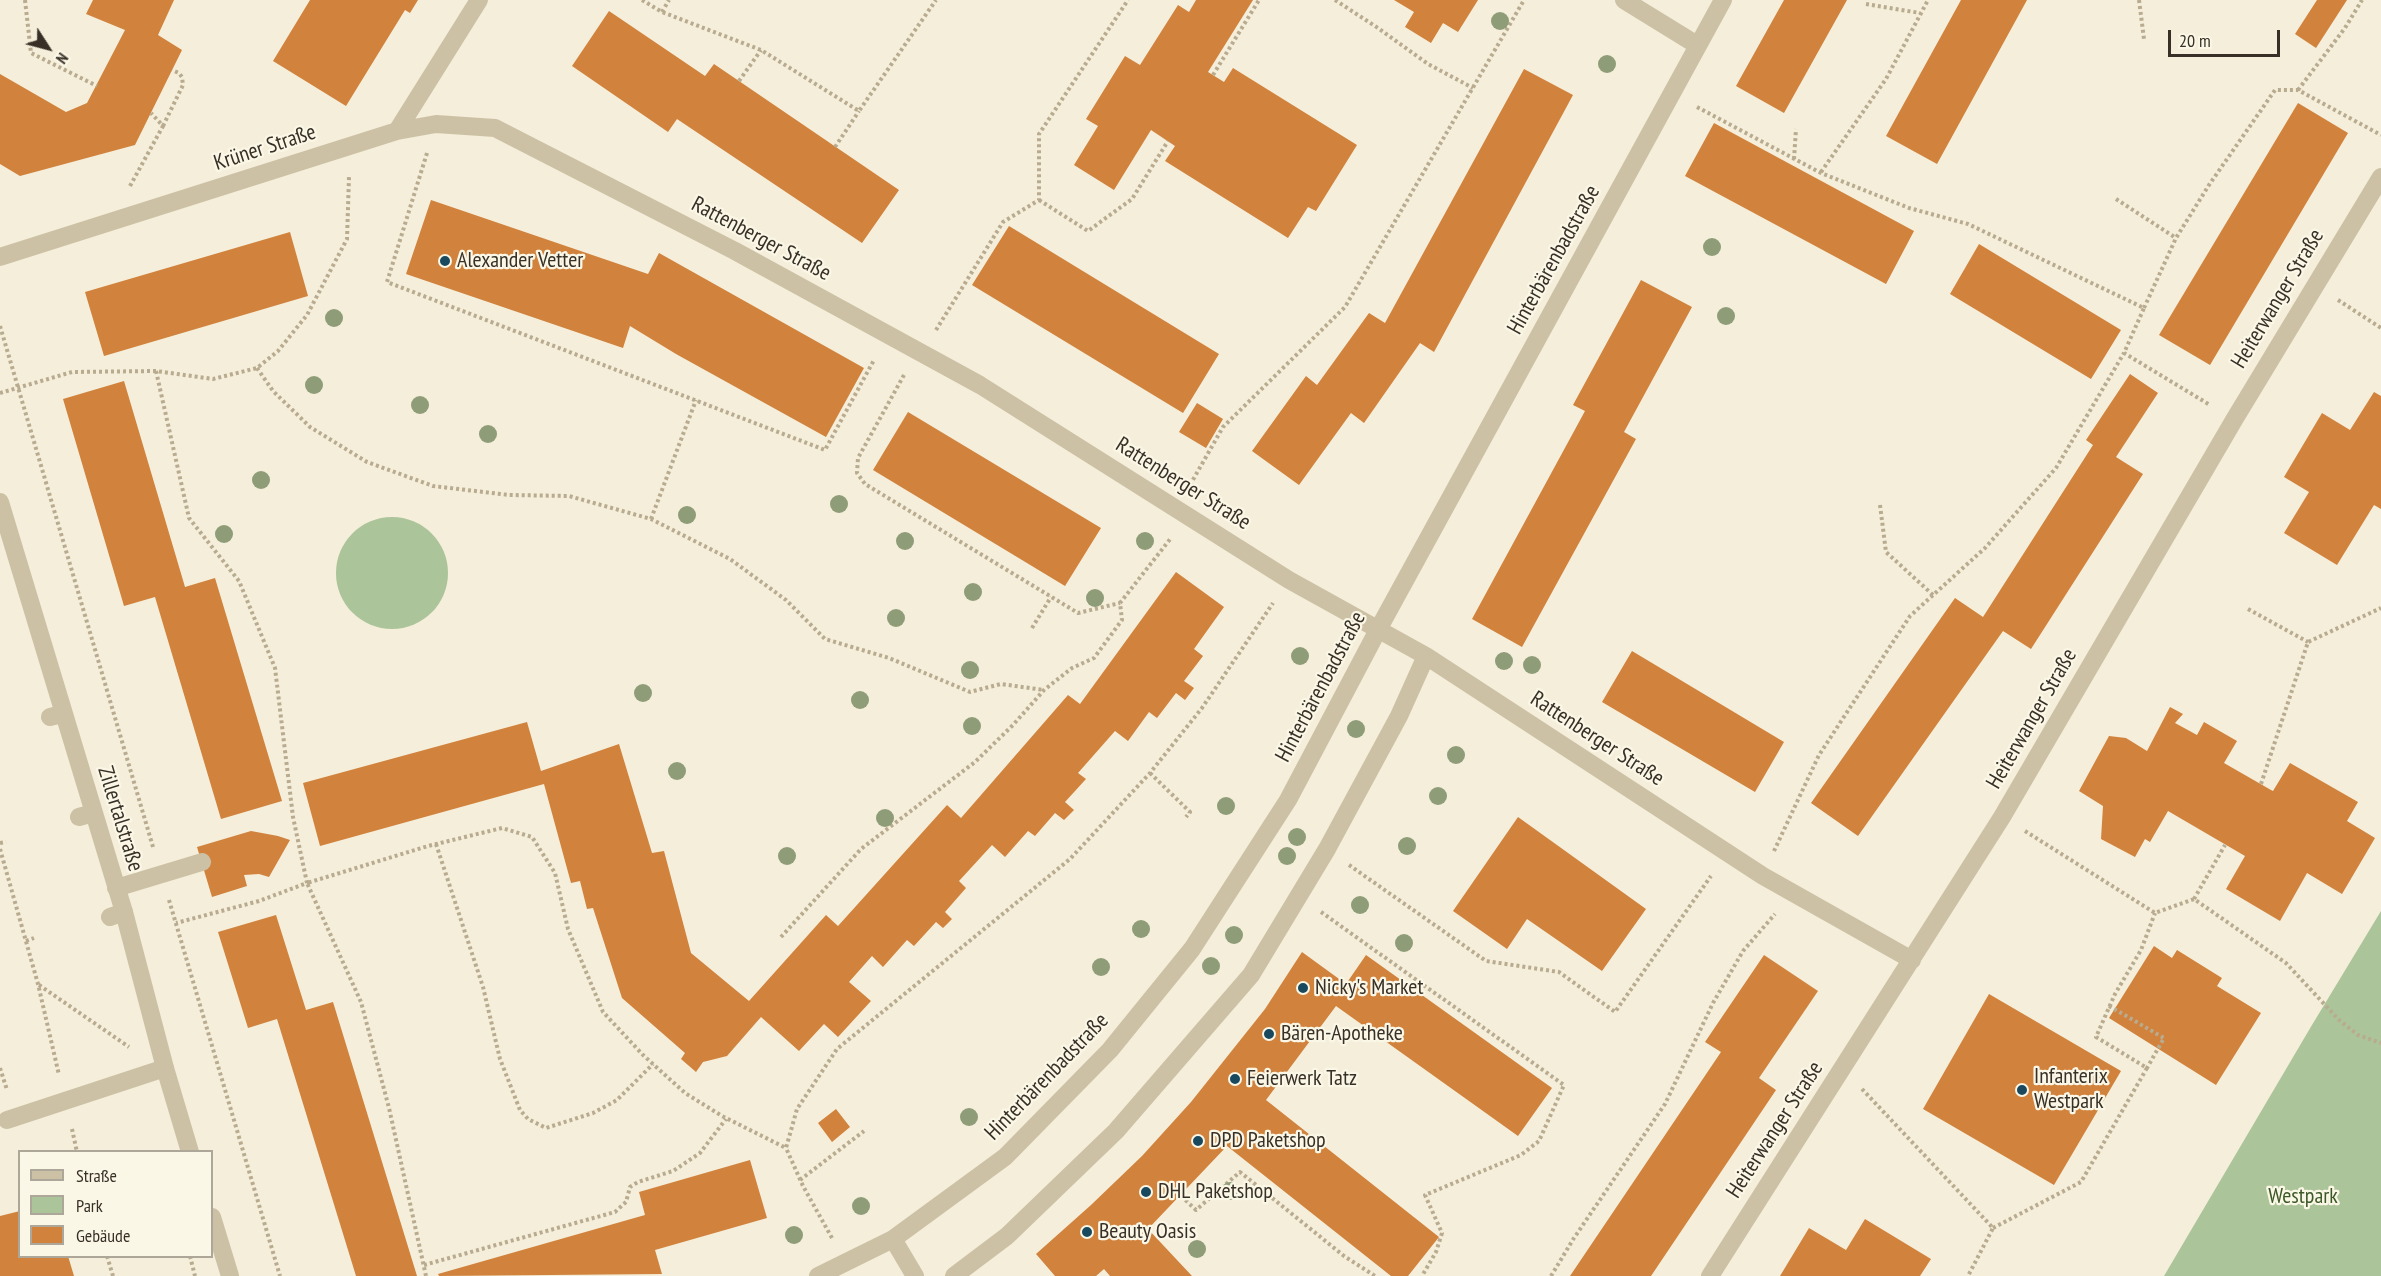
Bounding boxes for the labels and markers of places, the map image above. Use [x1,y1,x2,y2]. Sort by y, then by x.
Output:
place label: Alexander Vetter [457,248,583,274]
marker: Alexander Vetter [438,254,452,268]
place label: Nicky's Market [1315,975,1423,1001]
marker: Nicky's Market [1296,981,1310,995]
place label: Bären-Apotheke [1281,1021,1403,1047]
marker: Bären-Apotheke [1262,1027,1276,1041]
place label: Infanterix Westpark [2034,1064,2108,1116]
place label: Feierwerk Tatz [1247,1066,1357,1092]
marker: Feierwerk Tatz [1228,1072,1242,1086]
marker: Infanterix Westpark [2015,1083,2029,1097]
place label: DPD Paketshop [1210,1128,1325,1154]
marker: DPD Paketshop [1191,1134,1205,1148]
place label: DHL Paketshop [1158,1179,1273,1205]
marker: DHL Paketshop [1139,1185,1153,1199]
place label: Beauty Oasis [1099,1219,1196,1245]
marker: Beauty Oasis [1080,1225,1094,1239]

